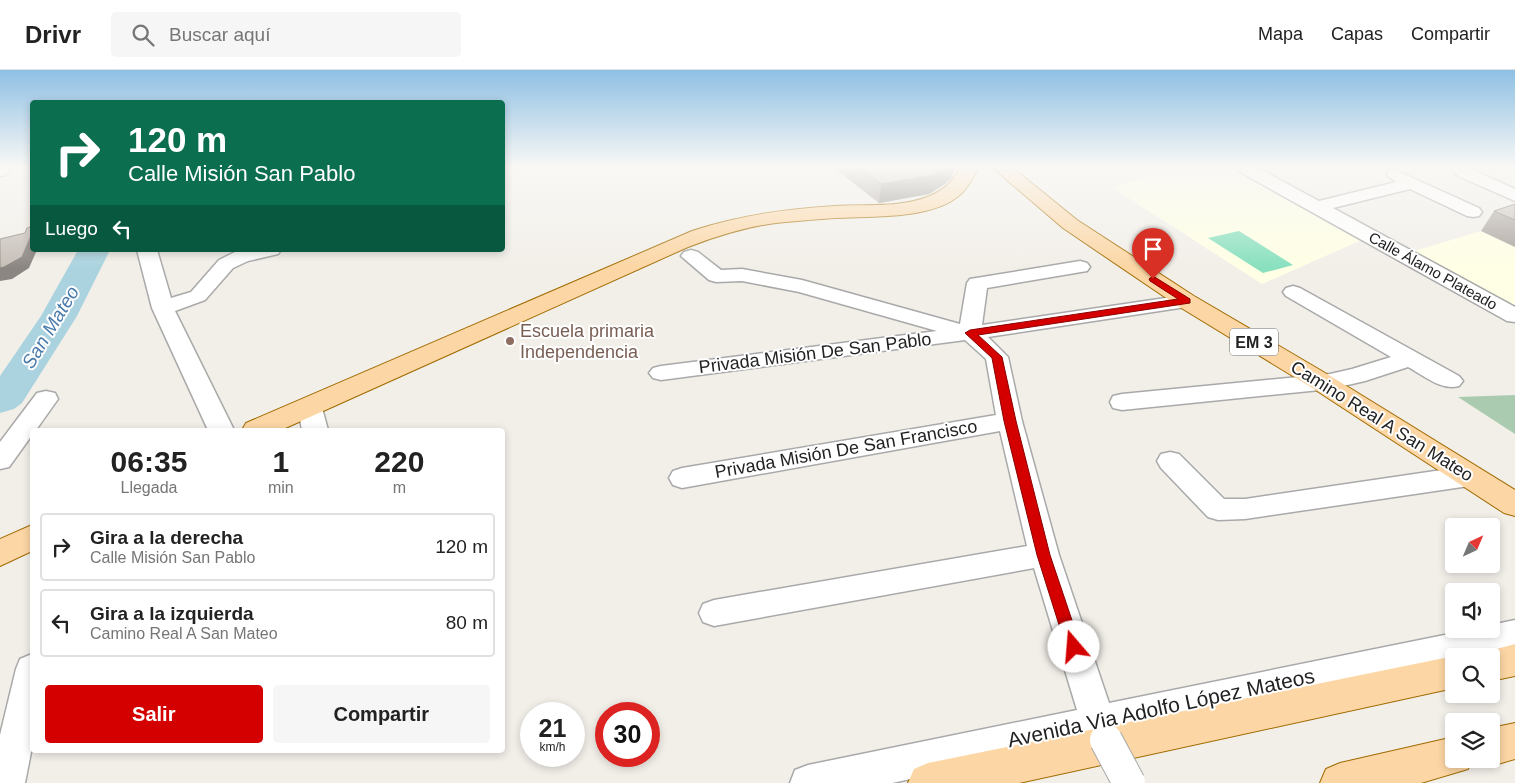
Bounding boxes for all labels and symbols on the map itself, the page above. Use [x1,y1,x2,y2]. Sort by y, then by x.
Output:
pin [1132,228,1174,279]
street label: Calle Álamo Plateado [1366,228,1500,313]
water label: San Mateo [18,282,83,372]
place label: Escuela primaria Independencia [520,321,655,362]
road number: EM 3 [1230,328,1278,356]
street label: Privada Misión De San Pablo [698,329,932,377]
marker: Escuela primaria Independencia [504,335,516,347]
street label: Camino Real A San Mateo [1287,357,1477,485]
street label: Privada Misión De San Francisco [713,416,979,482]
north arrow [1445,518,1500,572]
position arrow [1047,620,1099,672]
street label: Avenida Via Adolfo López Mateos [1005,664,1317,751]
speed limit sign: 30 [595,702,660,767]

